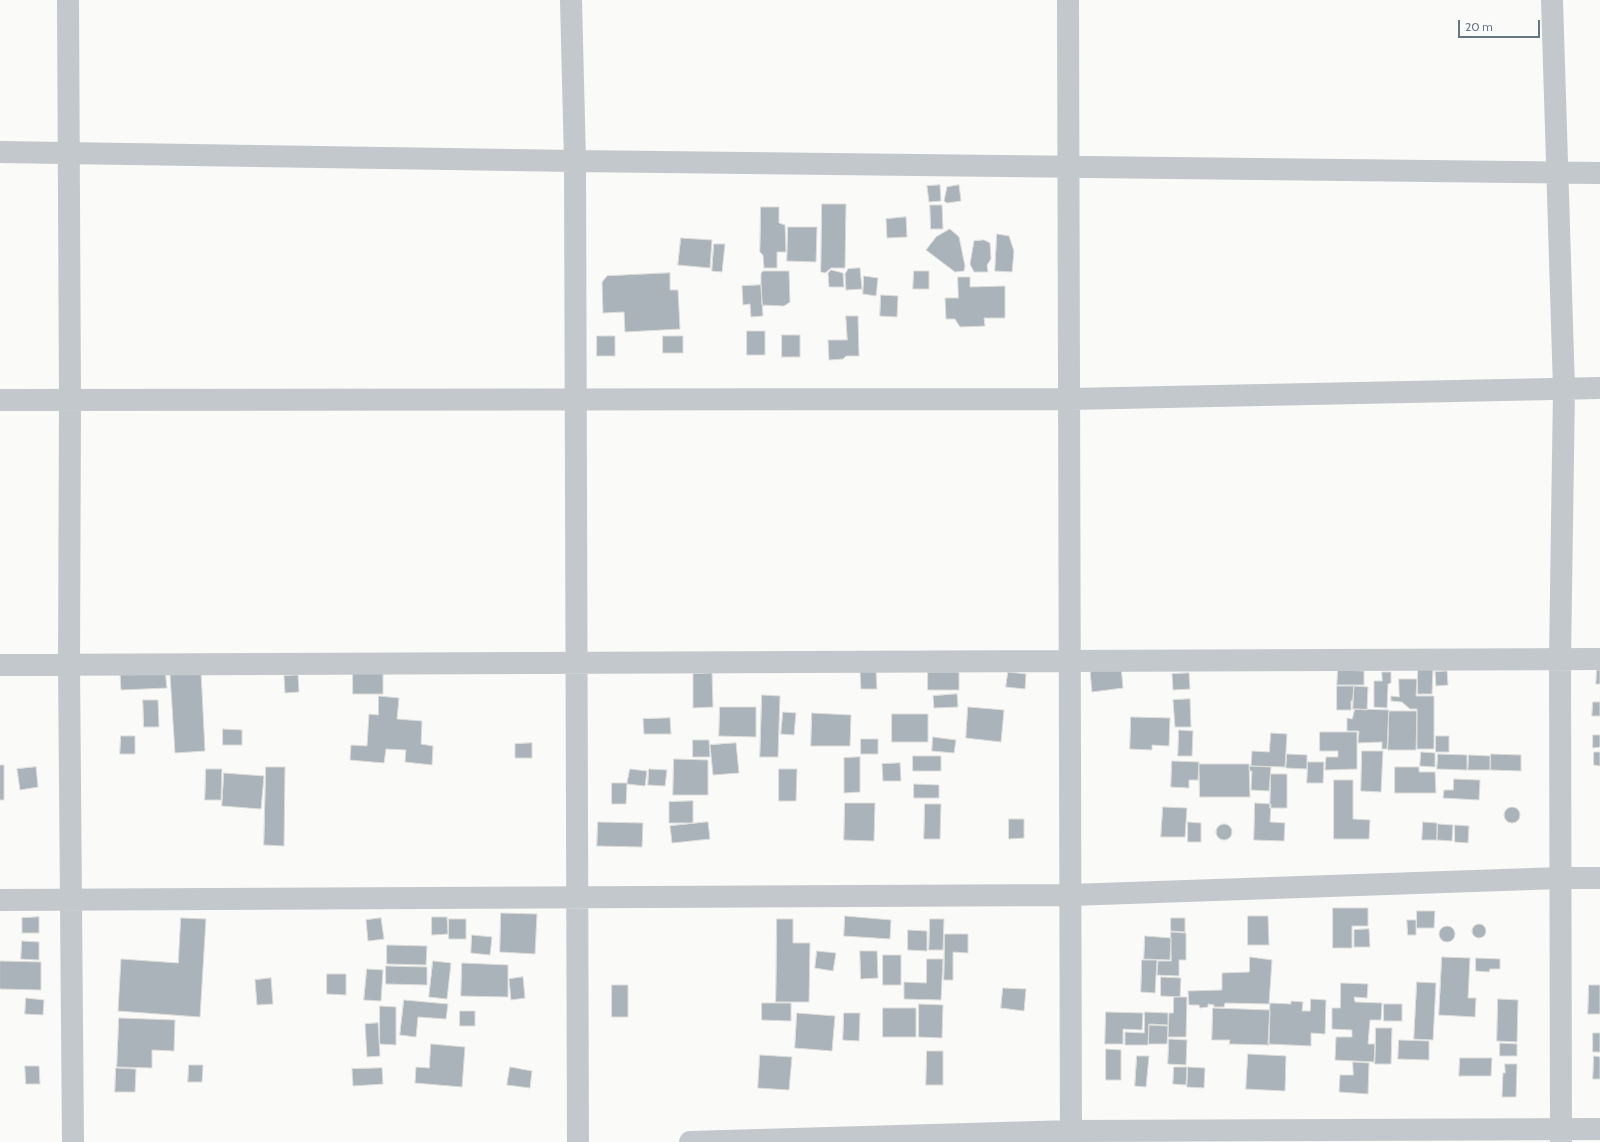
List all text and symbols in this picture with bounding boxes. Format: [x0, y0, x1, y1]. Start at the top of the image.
scale bar [1460, 12, 1542, 38]
text: 20 m [1465, 19, 1493, 34]

